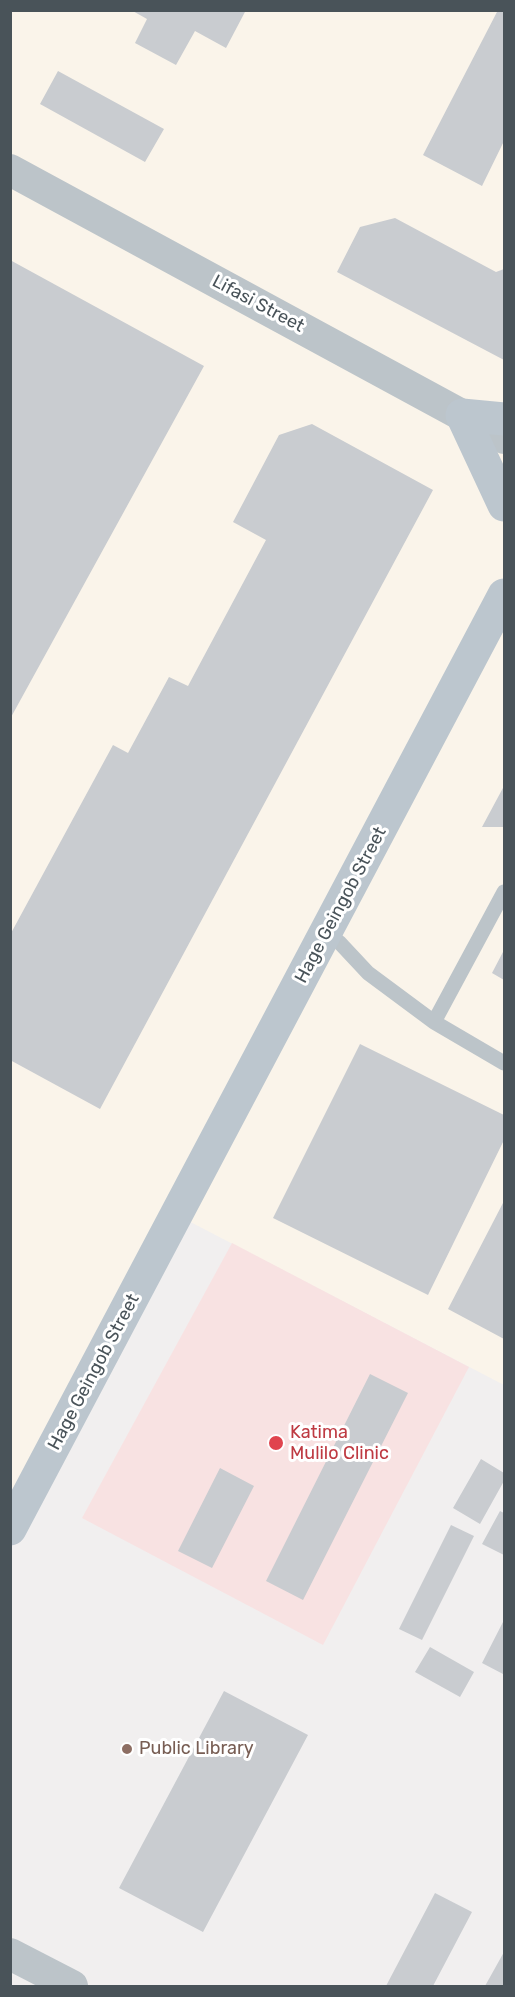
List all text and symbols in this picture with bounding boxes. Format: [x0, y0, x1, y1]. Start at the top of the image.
street label: Lifasi Street [208, 271, 308, 337]
street label: Hage Geingob Street [291, 823, 391, 987]
street label: Hage Geingob Street [44, 1290, 144, 1454]
place label: Katima Mulilo Clinic [290, 1422, 389, 1464]
marker: Katima Mulilo Clinic [267, 1434, 285, 1452]
place label: Public Library [139, 1738, 254, 1760]
marker: Public Library [120, 1742, 134, 1756]

